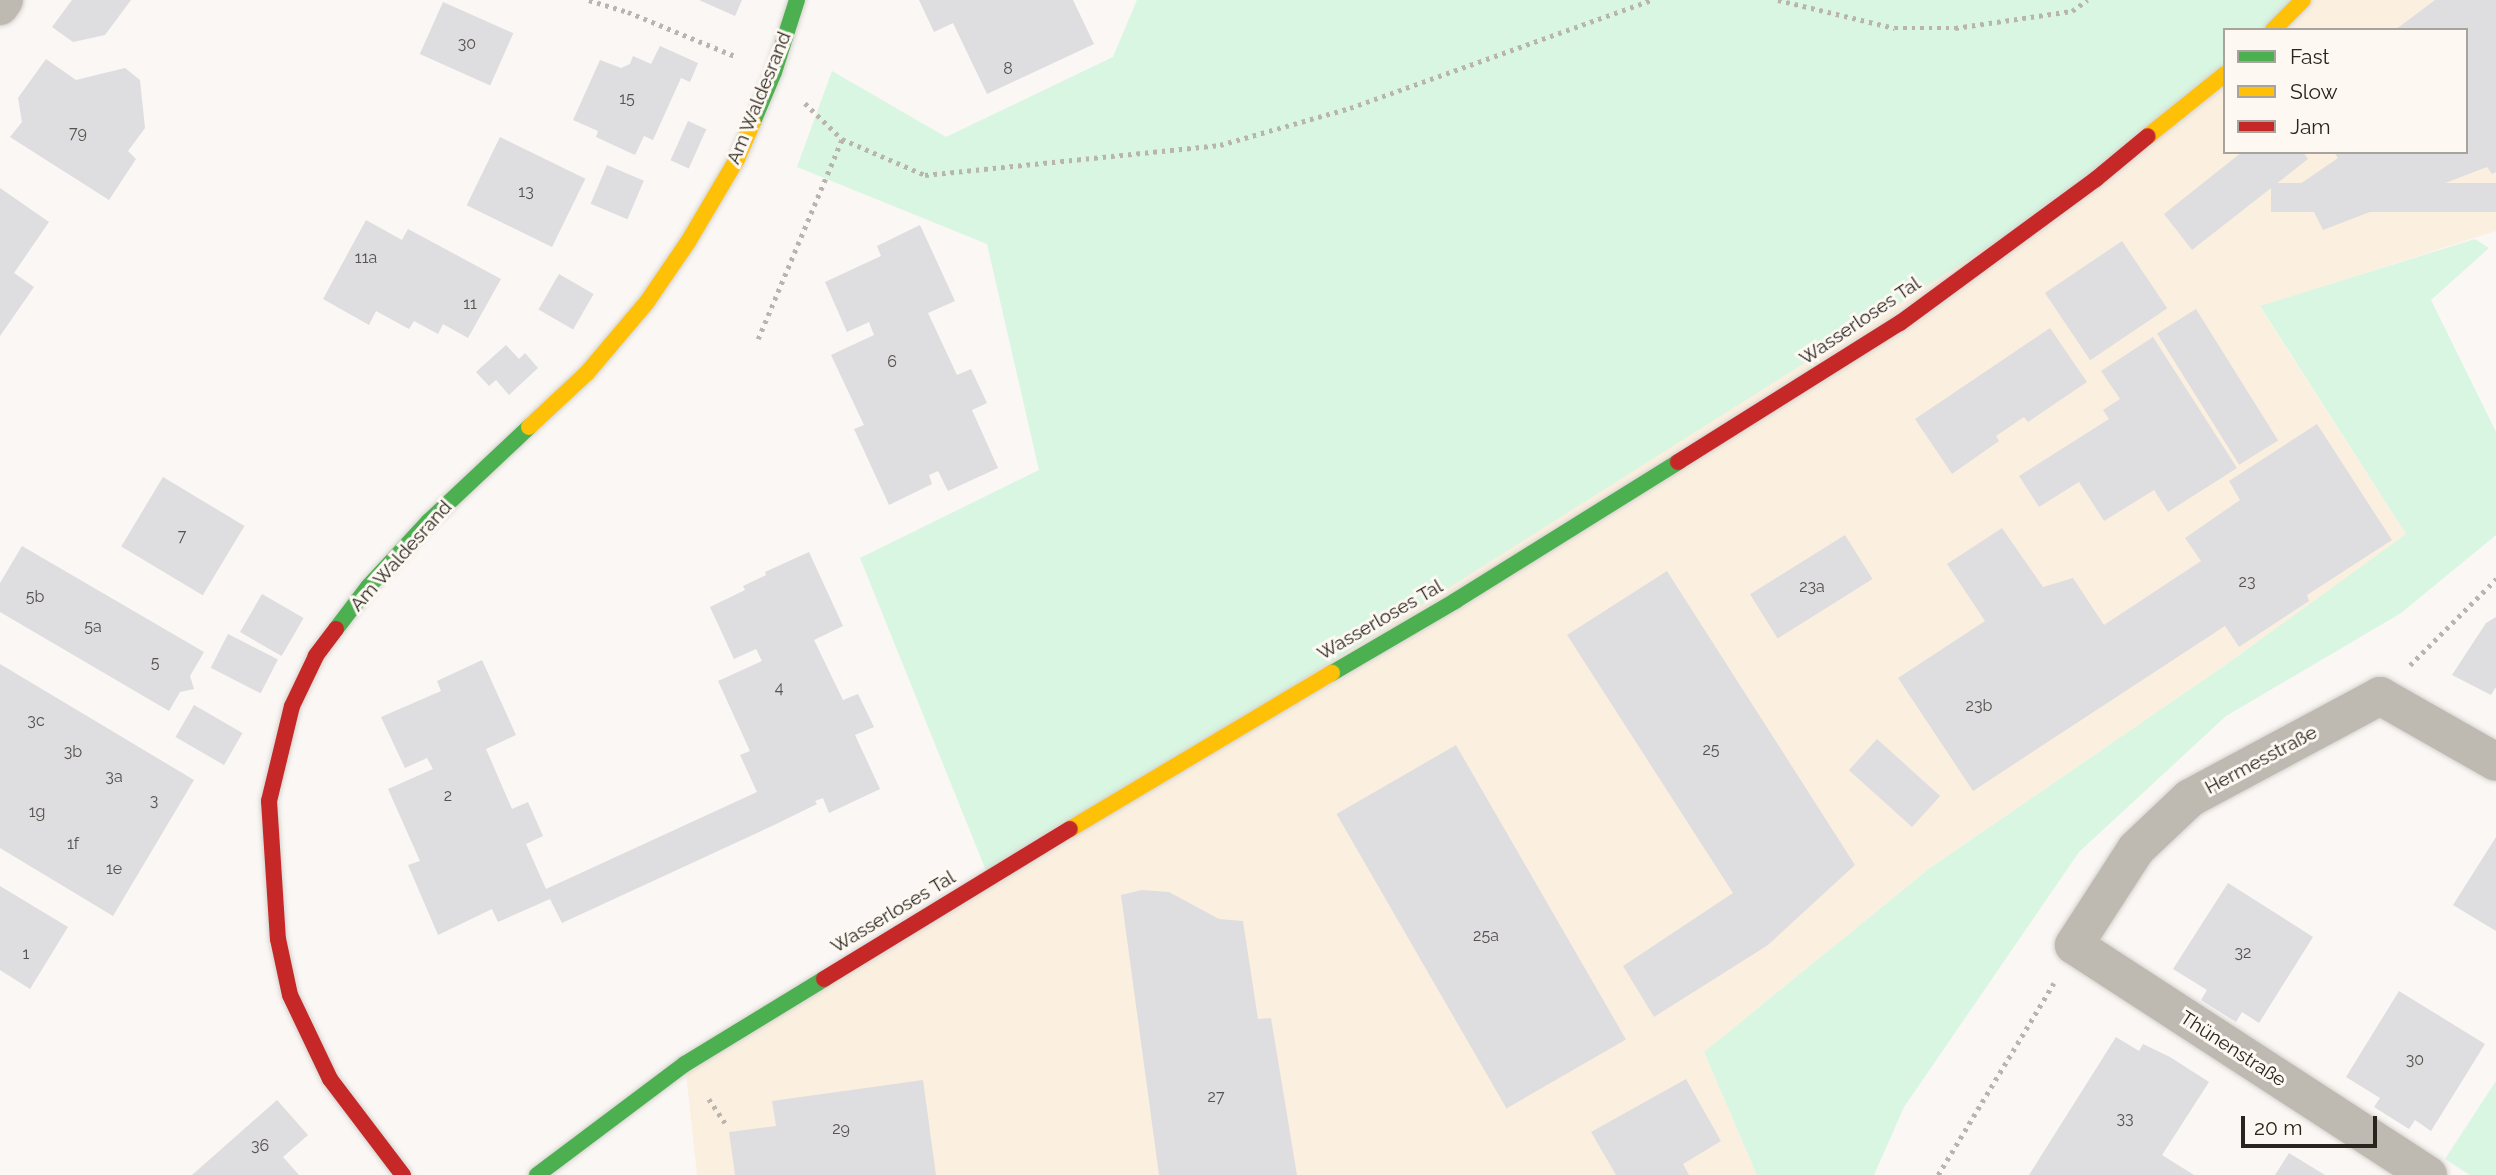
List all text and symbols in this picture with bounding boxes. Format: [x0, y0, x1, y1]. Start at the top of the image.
street label: Am Waldesrand [722, 28, 796, 168]
legend [2223, 28, 2468, 154]
house number: 30 [458, 34, 476, 54]
text: Fast [2290, 44, 2330, 69]
house number: 8 [1003, 59, 1013, 79]
text: Slow [2290, 79, 2338, 104]
house number: 15 [619, 89, 635, 109]
text: Jam [2290, 114, 2331, 139]
house number: 79 [69, 123, 87, 143]
house number: 13 [518, 182, 534, 202]
house number: 11a [355, 248, 377, 268]
street label: Wasserloses Tal [1795, 272, 1925, 370]
house number: 11 [463, 294, 477, 314]
house number: 6 [887, 352, 897, 372]
street label: Am Waldesrand [345, 496, 457, 616]
house number: 7 [178, 526, 186, 546]
house number: 23 [2239, 572, 2255, 592]
street label: Wasserloses Tal [1313, 575, 1447, 665]
house number: 23a [1799, 577, 1825, 597]
house number: 5b [26, 587, 44, 607]
house number: 5a [84, 617, 102, 637]
house number: 5 [151, 653, 159, 673]
house number: 4 [775, 678, 783, 698]
house number: 23b [1966, 696, 1992, 716]
house number: 3c [27, 711, 45, 731]
street label: Hermesstraße [2201, 721, 2321, 799]
house number: 25 [1702, 740, 1720, 760]
house number: 3b [64, 742, 82, 762]
house number: 3a [105, 767, 123, 787]
house number: 2 [444, 786, 452, 806]
house number: 3 [150, 791, 158, 811]
house number: 1g [29, 802, 45, 822]
house number: 1f [67, 834, 79, 854]
house number: 1e [106, 859, 122, 879]
street label: Wasserloses Tal [827, 866, 959, 958]
house number: 25a [1473, 926, 1499, 946]
house number: 32 [2235, 943, 2251, 963]
house number: 1 [23, 944, 29, 964]
street label: Thünenstraße [2176, 1006, 2290, 1092]
house number: 30 [2406, 1050, 2424, 1070]
house number: 27 [1208, 1087, 1224, 1107]
scale bar [2244, 1102, 2380, 1146]
house number: 33 [2116, 1109, 2134, 1129]
text: 20 m [2254, 1115, 2302, 1140]
house number: 29 [832, 1119, 850, 1139]
house number: 36 [251, 1136, 269, 1156]

